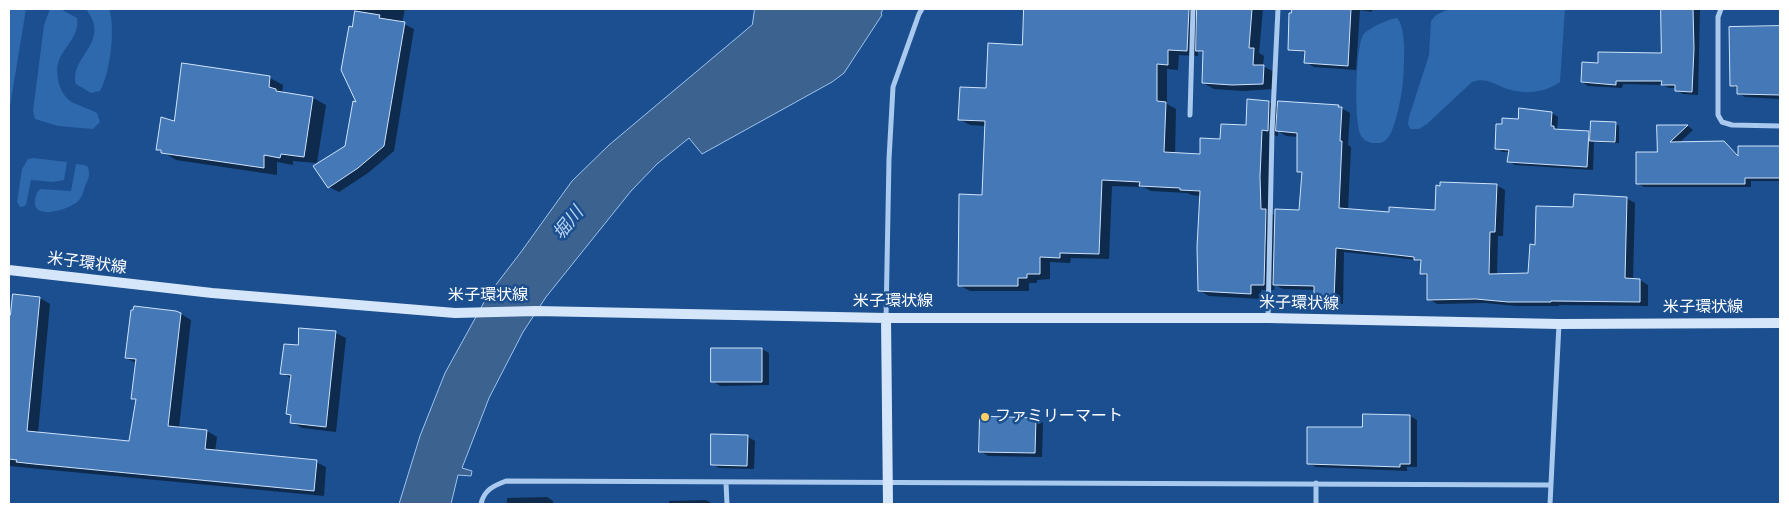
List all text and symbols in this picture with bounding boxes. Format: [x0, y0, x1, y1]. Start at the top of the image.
water label: 堀川 [549, 203, 589, 245]
street label: 米子環状線 [46, 250, 128, 278]
street label: 米子環状線 [448, 286, 528, 306]
street label: 米子環状線 [853, 292, 933, 312]
street label: 米子環状線 [1259, 294, 1339, 314]
street label: 米子環状線 [1663, 298, 1743, 318]
place label: ファミリーマート [995, 407, 1123, 427]
marker: ファミリーマート [979, 411, 991, 423]

